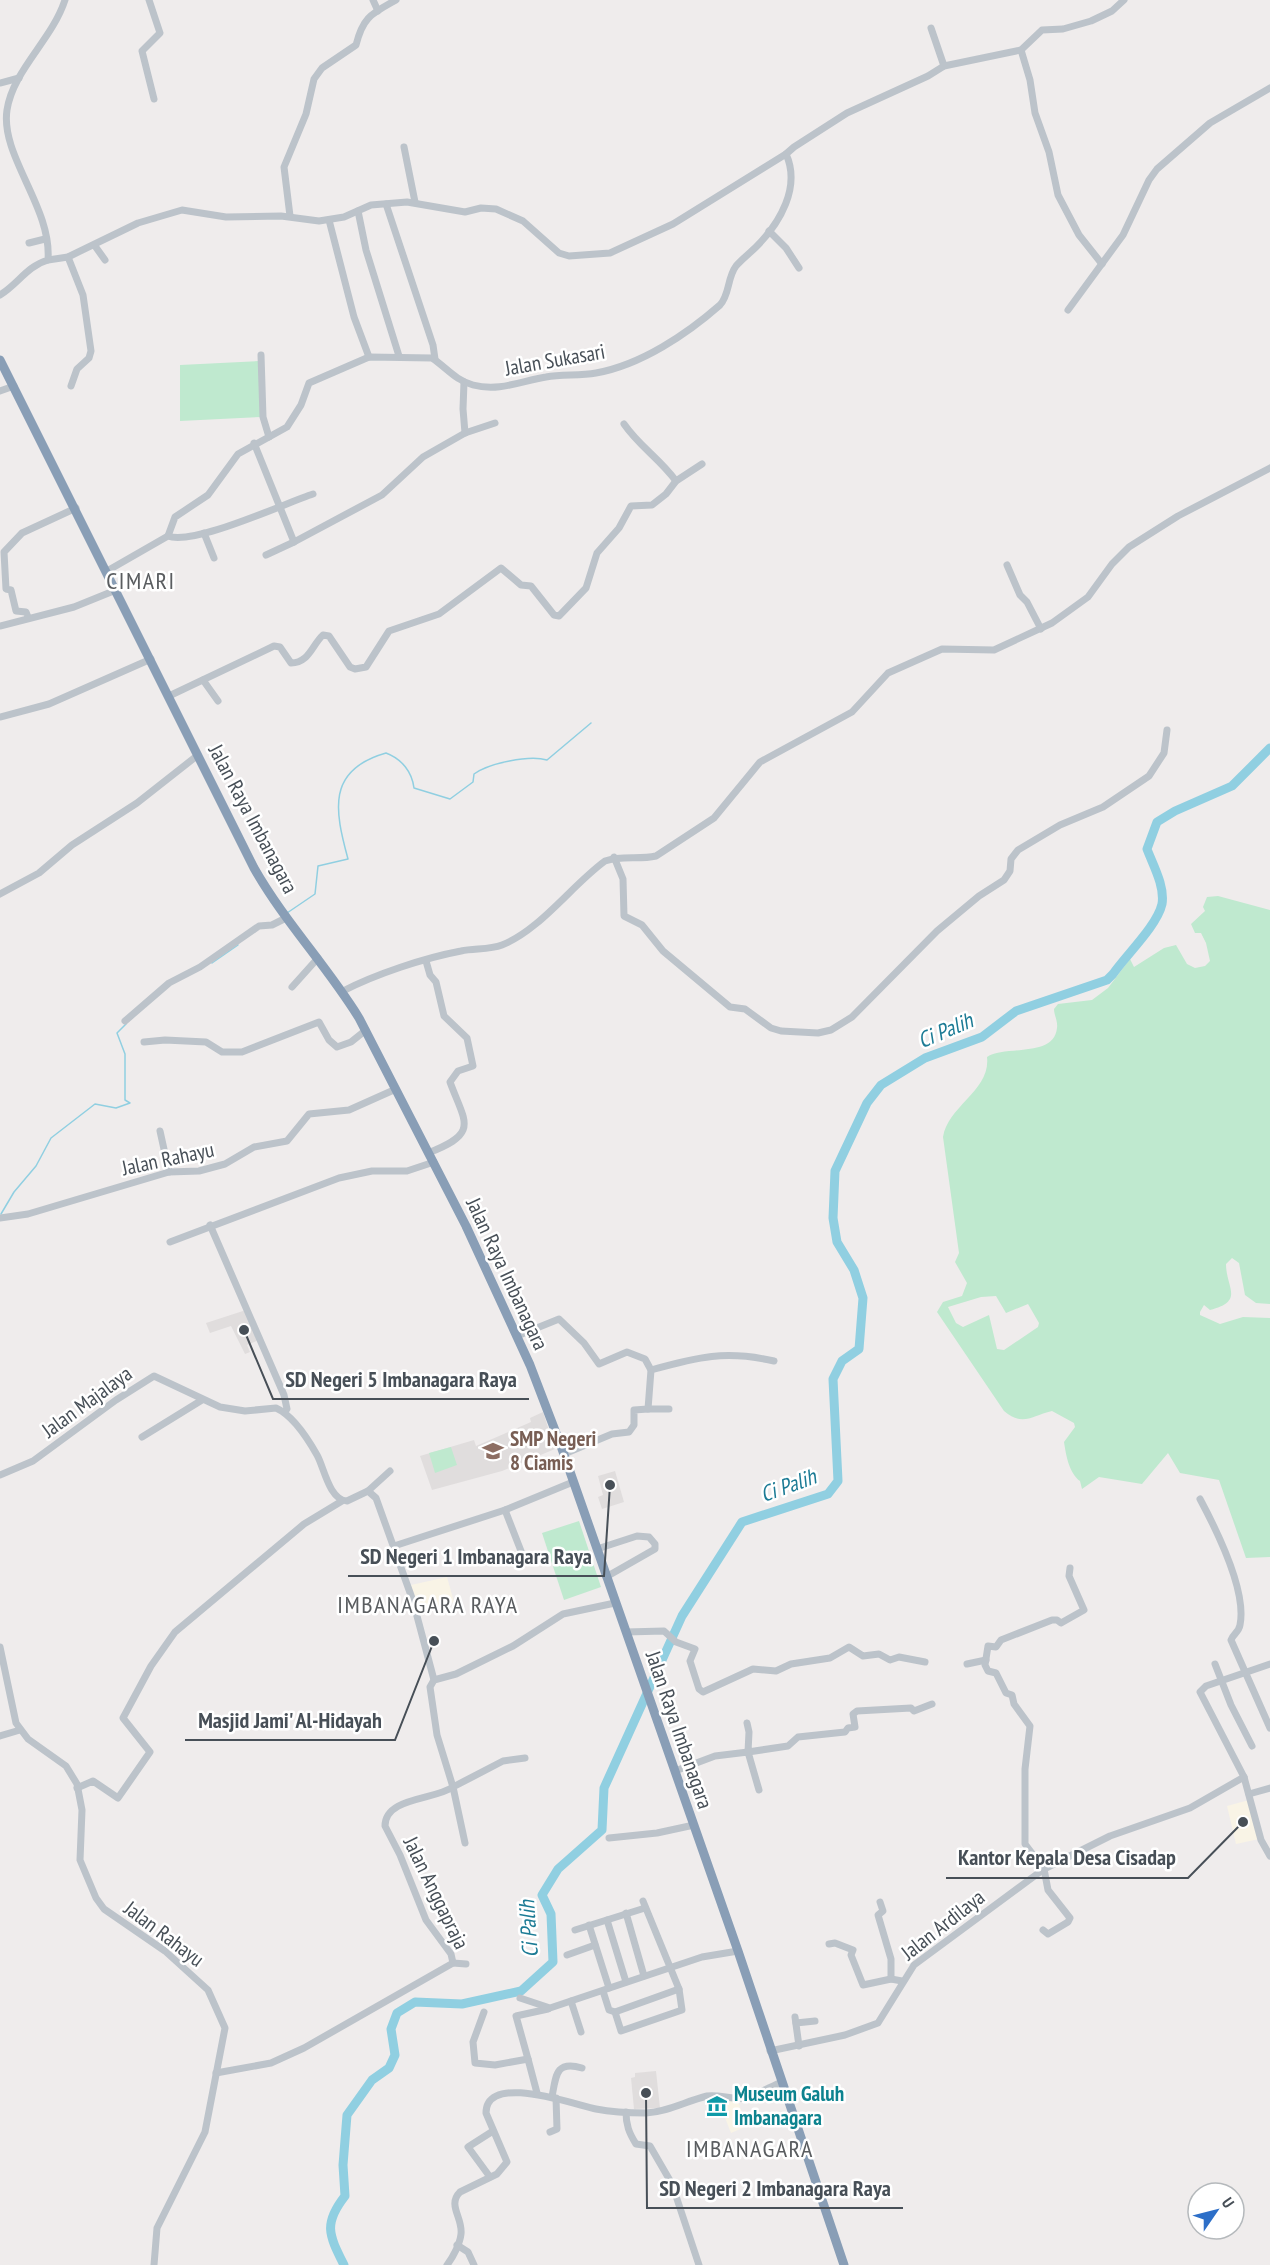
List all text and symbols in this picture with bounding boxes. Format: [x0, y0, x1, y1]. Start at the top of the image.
street label: Jalan Sukasari [502, 337, 607, 382]
district label: CIMARI [106, 565, 176, 596]
street label: Jalan Raya Imbanagara [202, 739, 304, 898]
water label: Ci Palih [913, 1005, 978, 1054]
street label: Jalan Rahayu [118, 1136, 216, 1182]
street label: Jalan Raya Imbanagara [460, 1192, 555, 1354]
callout: SD Negeri 5 Imbanagara Raya [273, 1359, 529, 1399]
street label: Jalan Majalaya [36, 1360, 137, 1444]
text: SD Negeri 5 Imbanagara Raya [285, 1365, 517, 1393]
place label: SMP Negeri 8 Ciamis [510, 1425, 596, 1476]
school or university icon: SMP Negeri 8 Ciamis [481, 1439, 505, 1463]
water label: Ci Palih [756, 1462, 821, 1508]
callout: SD Negeri 1 Imbanagara Raya [348, 1536, 604, 1576]
text: SD Negeri 1 Imbanagara Raya [360, 1542, 592, 1570]
district label: IMBANAGARA RAYA [337, 1589, 519, 1620]
street label: Jalan Raya Imbanagara [640, 1646, 719, 1812]
callout: Masjid Jami' Al-Hidayah [185, 1700, 395, 1740]
text: Masjid Jami' Al-Hidayah [198, 1706, 382, 1734]
street label: Jalan Anggapraja [397, 1831, 475, 1953]
callout: Kantor Kepala Desa Cisadap [946, 1838, 1188, 1878]
text: Kantor Kepala Desa Cisadap [958, 1843, 1176, 1871]
street label: Jalan Ardilaya [895, 1884, 990, 1966]
street label: Jalan Rahayu [118, 1894, 210, 1973]
water label: Ci Palih [512, 1898, 544, 1959]
place label: Museum Galuh Imbanagara [734, 2080, 844, 2131]
museum icon: Museum Galuh Imbanagara [705, 2094, 729, 2118]
district label: IMBANAGARA [686, 2133, 814, 2164]
callout: SD Negeri 2 Imbanagara Raya [647, 2168, 903, 2208]
text: SD Negeri 2 Imbanagara Raya [659, 2174, 891, 2202]
north arrow [1186, 2181, 1246, 2241]
text: U [1218, 2193, 1239, 2212]

